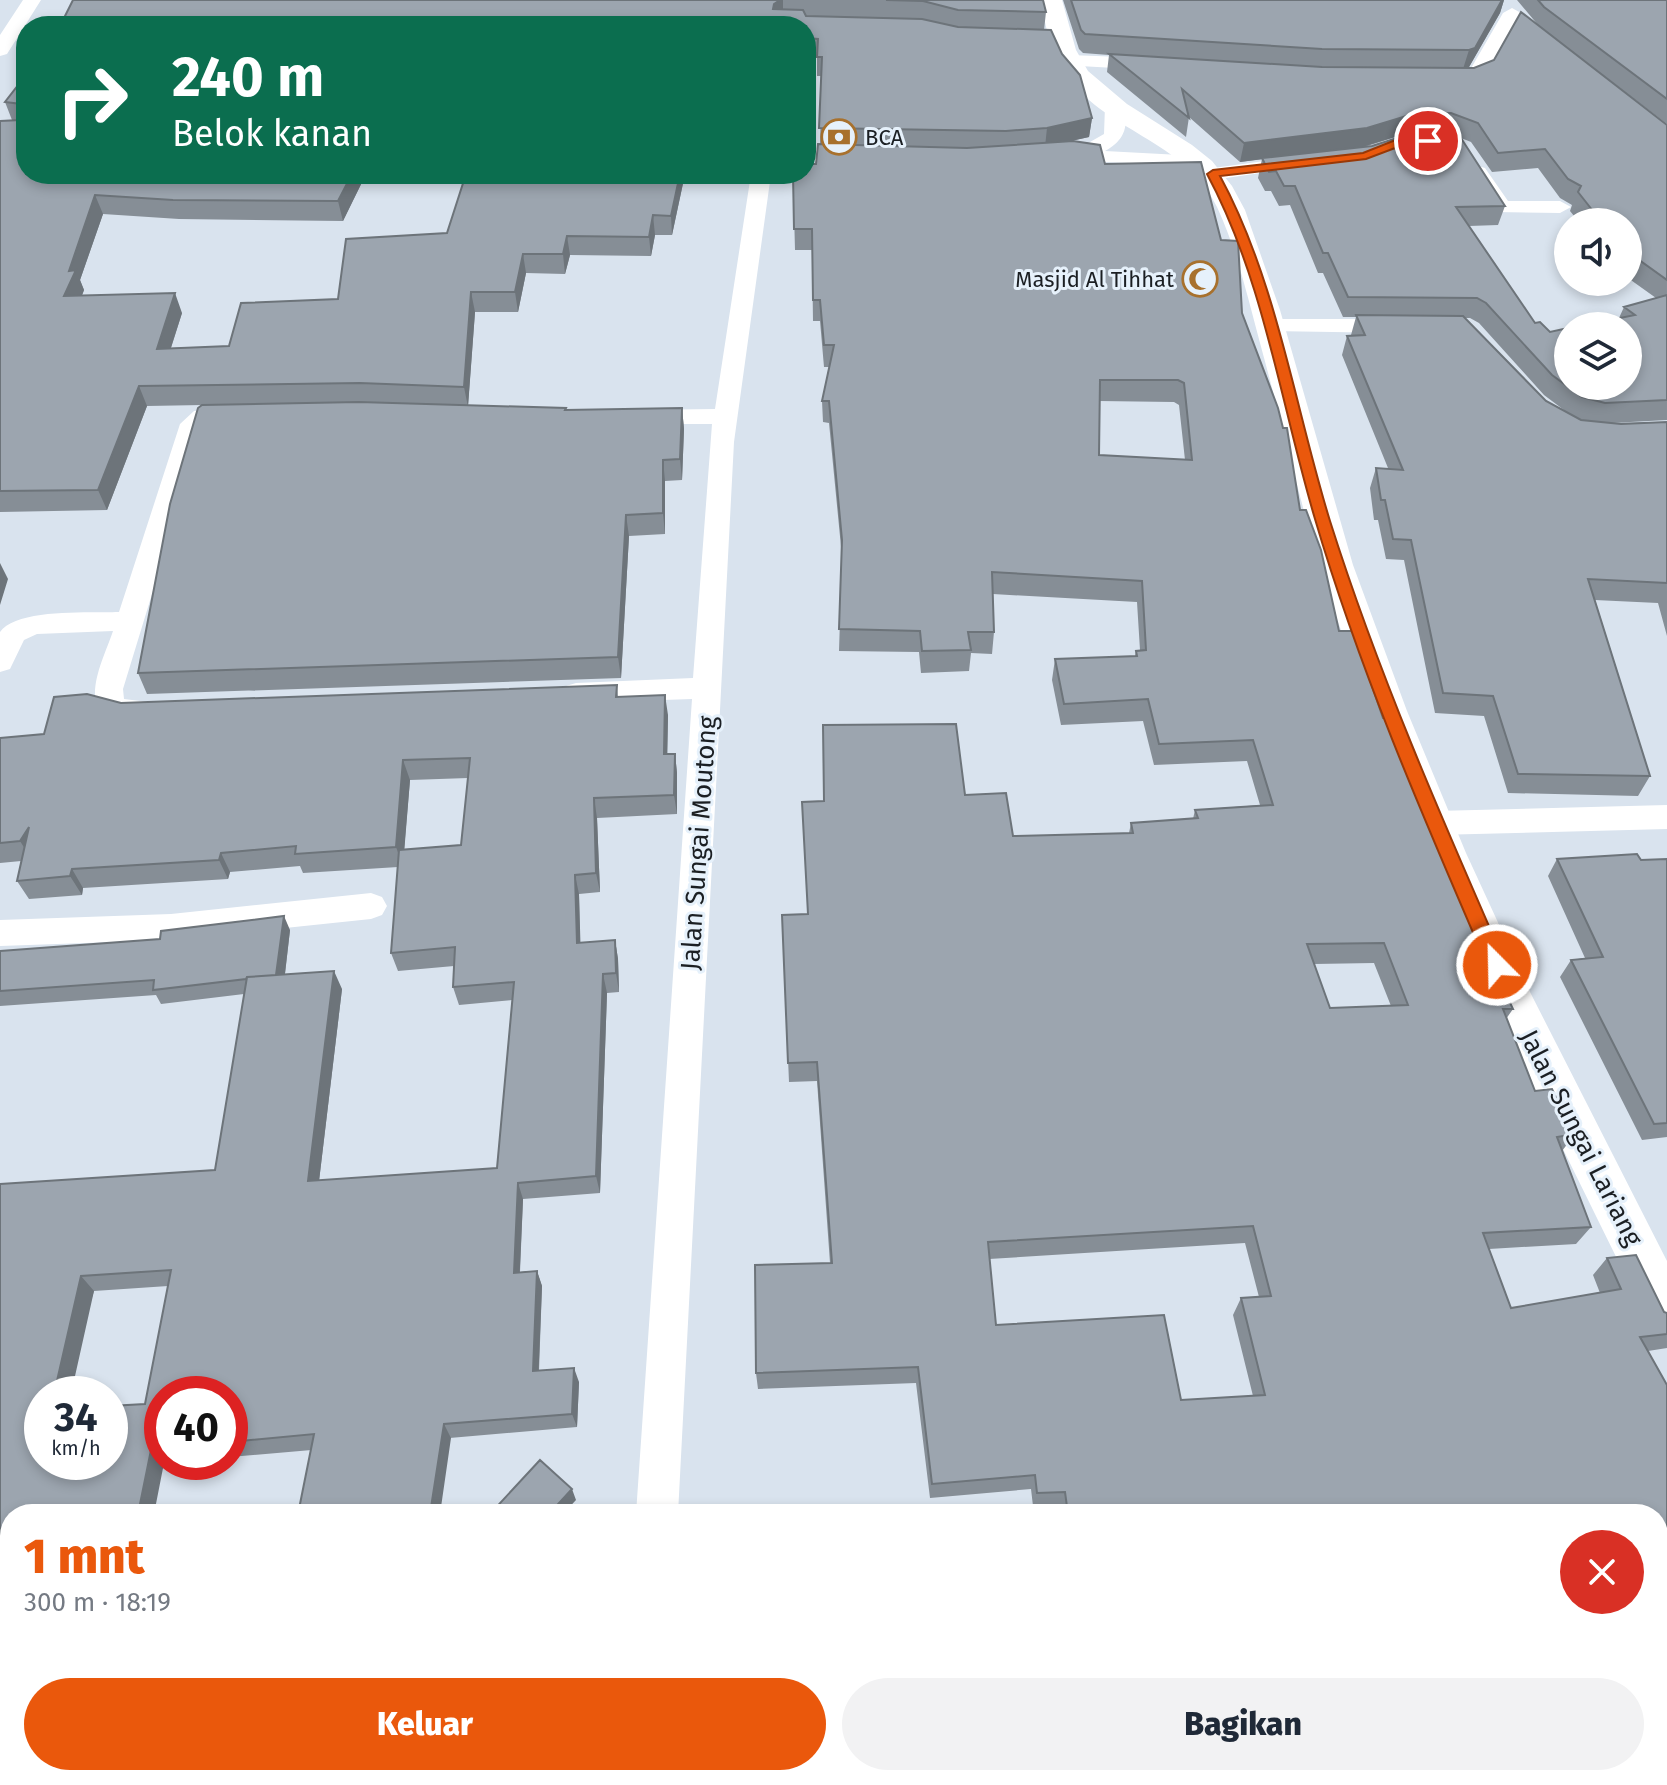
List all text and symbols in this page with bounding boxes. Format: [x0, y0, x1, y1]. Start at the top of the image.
text: 240 m [172, 44, 324, 111]
icon: right [40, 48, 144, 152]
pin [1394, 107, 1462, 175]
text: Belok kanan [172, 112, 372, 156]
bank icon: BCA [820, 118, 858, 156]
icon: arrive [1406, 119, 1450, 163]
place label: BCA [865, 124, 904, 151]
map controls [1554, 208, 1642, 400]
button: sound [1554, 208, 1642, 296]
mosque icon: Masjid Al Tihhat [1181, 260, 1219, 298]
place label: Masjid Al Tihhat [1015, 266, 1174, 293]
button: layers [1554, 312, 1642, 400]
street label: Jalan Sungai Moutong [675, 714, 723, 971]
position arrow [1455, 923, 1539, 1007]
street label: Jalan Sungai Lariang [1513, 1025, 1649, 1252]
speed limit sign: 40 [144, 1376, 248, 1480]
text: 34 [54, 1394, 98, 1442]
text: km/h [51, 1436, 101, 1460]
text: 1 mnt [24, 1528, 144, 1586]
button: close [1560, 1530, 1644, 1614]
text: 300 m · 18:19 [24, 1587, 171, 1618]
button: Keluar [24, 1678, 826, 1770]
button: Bagikan [842, 1678, 1644, 1770]

